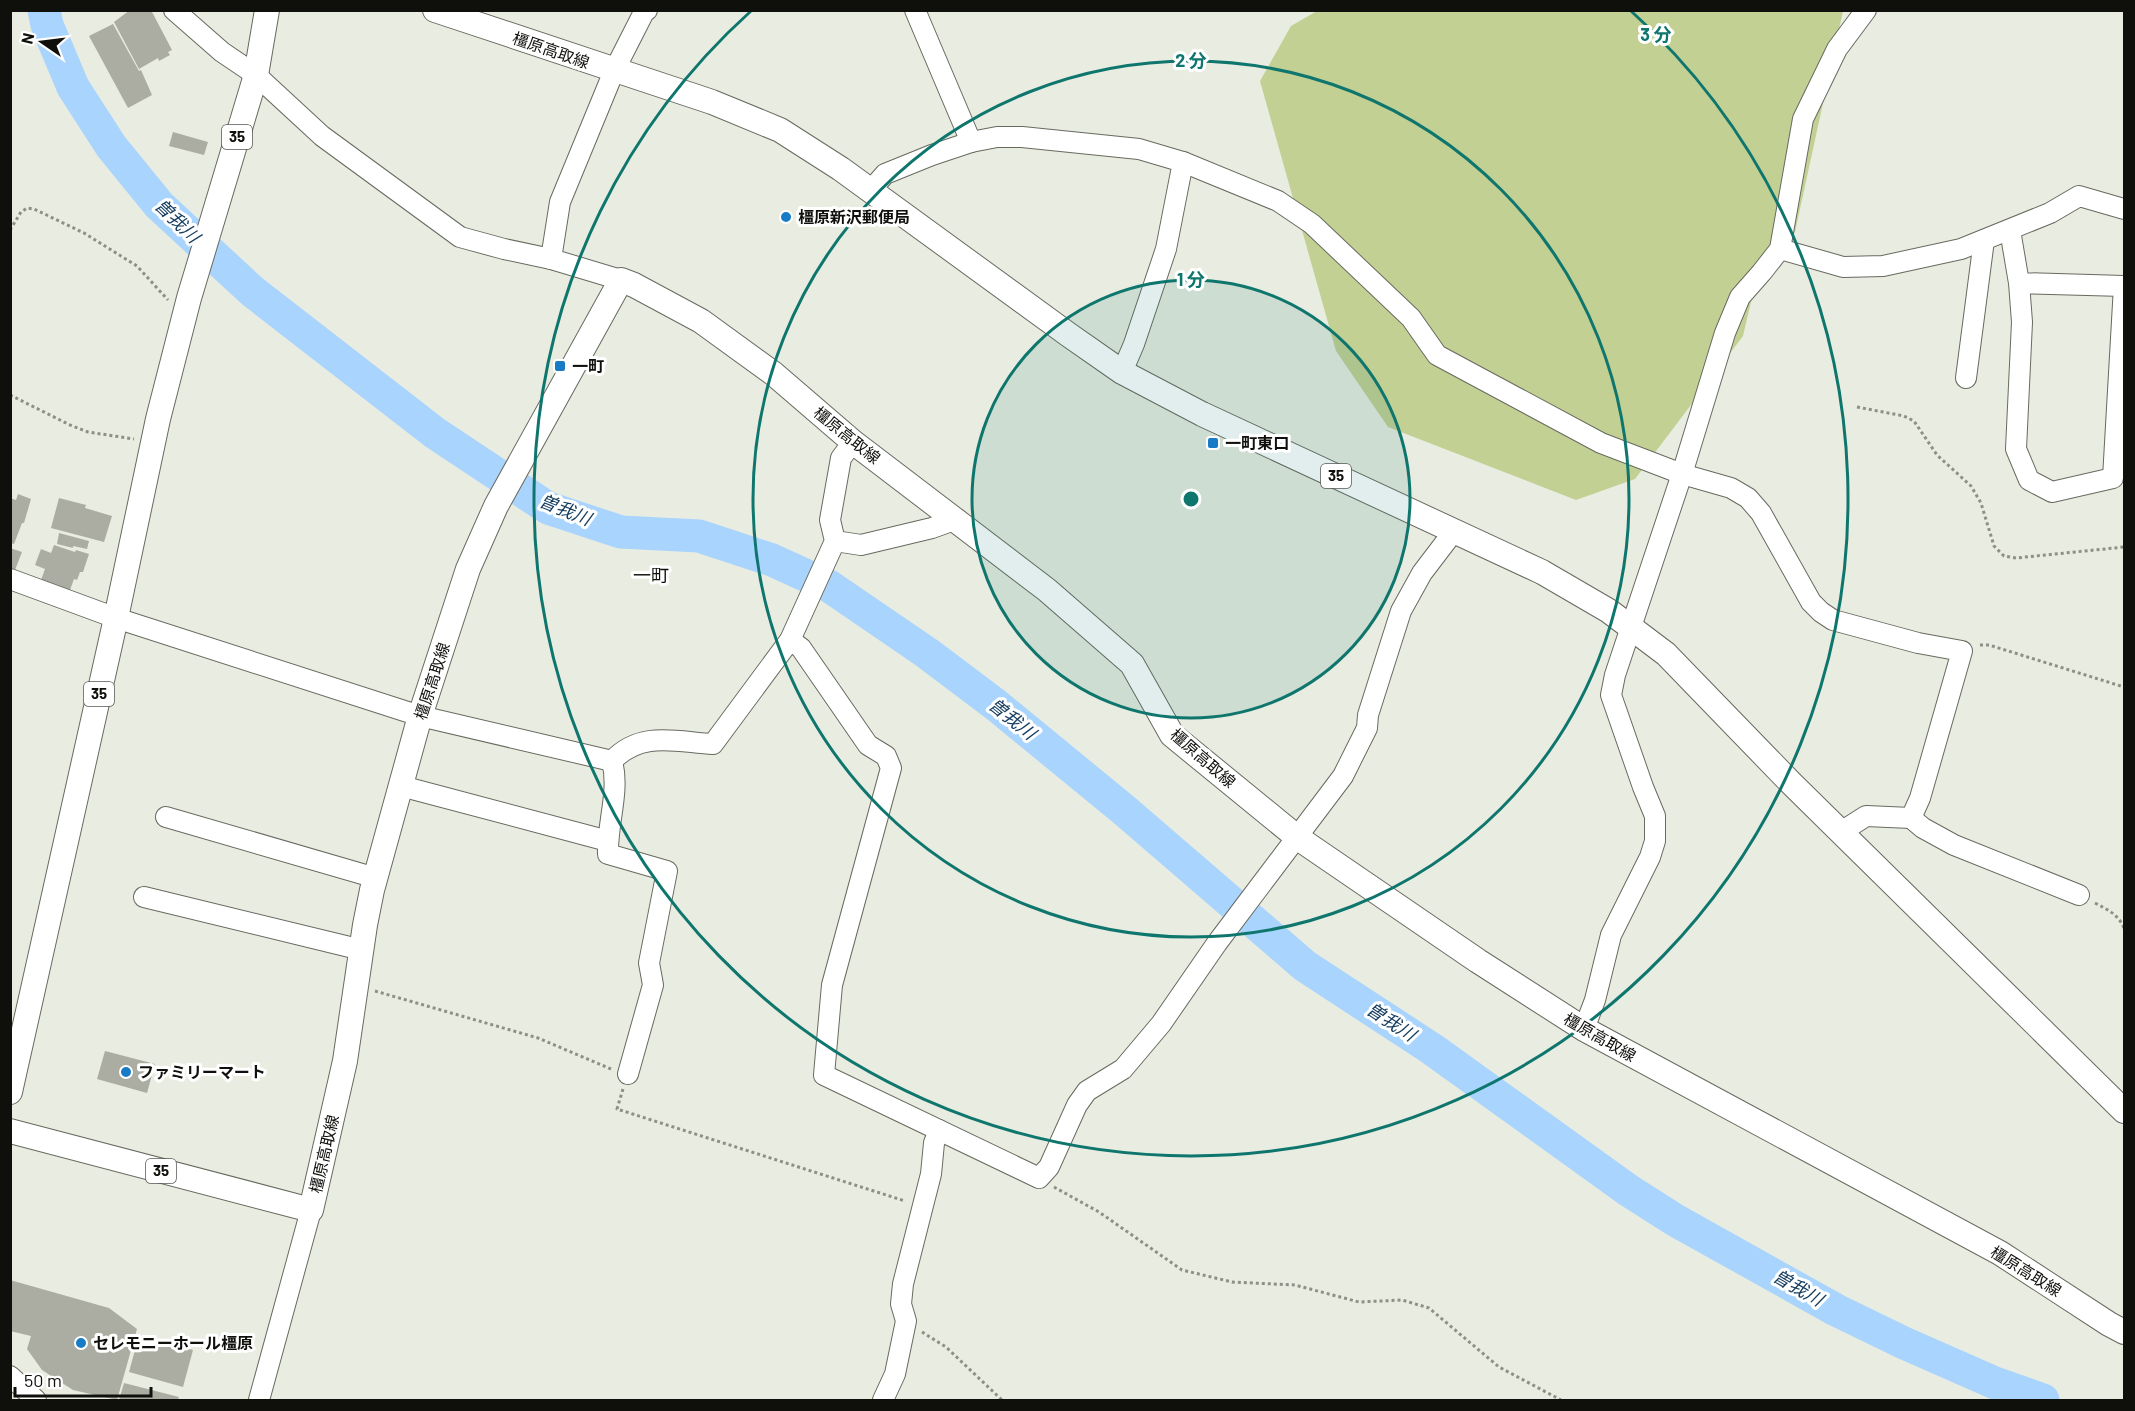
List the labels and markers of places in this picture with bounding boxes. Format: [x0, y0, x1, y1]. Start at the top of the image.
place label: 橿原新沢郵便局 [798, 207, 910, 226]
marker: 橿原新沢郵便局 [779, 210, 793, 224]
place label: 一町 [572, 356, 604, 375]
marker: 一町 [553, 359, 567, 373]
place label: 一町東口 [1225, 433, 1289, 452]
marker: 一町東口 [1206, 436, 1220, 450]
centre of rings [1181, 489, 1201, 509]
place label: ファミリーマート [138, 1062, 266, 1081]
marker: ファミリーマート [119, 1065, 133, 1079]
place label: セレモニーホール橿原 [93, 1333, 253, 1352]
marker: セレモニーホール橿原 [74, 1336, 88, 1350]

